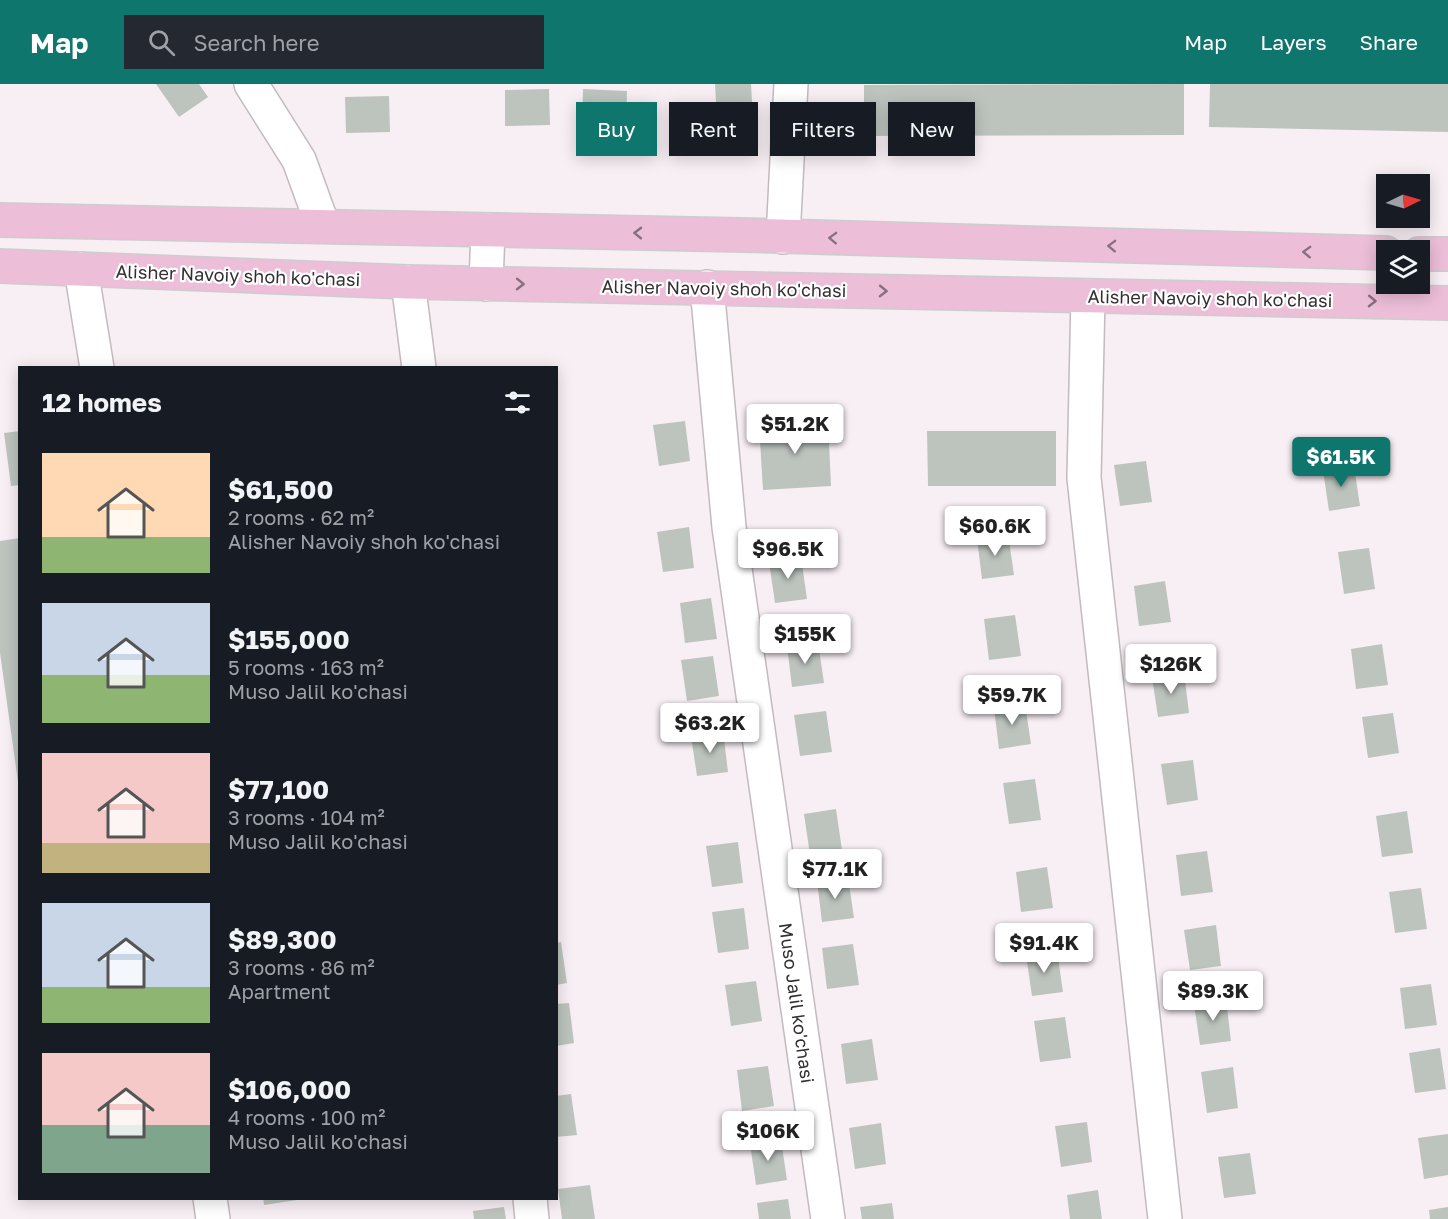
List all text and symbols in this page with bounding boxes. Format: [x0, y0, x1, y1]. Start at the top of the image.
search box [124, 15, 544, 69]
text: Map [30, 26, 88, 59]
icon: search [145, 26, 178, 59]
text: Search here [193, 29, 319, 56]
text: Map [1184, 29, 1227, 55]
text: Layers [1260, 29, 1327, 55]
text: Share [1360, 29, 1418, 55]
chip: Buy [576, 102, 657, 156]
chip: Rent [669, 102, 758, 156]
chip: Filters [770, 102, 876, 156]
chip: New [888, 102, 975, 156]
north arrow [1376, 174, 1430, 228]
map controls [1376, 174, 1430, 294]
one-way arrow [633, 227, 642, 239]
one-way arrow [828, 232, 837, 244]
one-way arrow [1107, 240, 1116, 252]
button: layers [1376, 240, 1430, 294]
one-way arrow [1302, 245, 1311, 258]
street label: Alisher Navoiy shoh ko'chasi [115, 260, 361, 290]
street label: Alisher Navoiy shoh ko'chasi [601, 275, 847, 301]
one-way arrow [516, 278, 525, 290]
one-way arrow [879, 284, 888, 297]
street label: Alisher Navoiy shoh ko'chasi [1087, 285, 1333, 311]
one-way arrow [1367, 295, 1376, 308]
icon: filters [501, 386, 534, 419]
text: 12 homes [42, 387, 162, 418]
pin: $51.2K [746, 404, 844, 455]
text: $51.2K [761, 411, 830, 435]
pin: $61.5K [1292, 437, 1390, 488]
text: $61.5K [1306, 444, 1376, 468]
text: $61,500 [228, 474, 333, 505]
icon: home [90, 477, 162, 549]
text: 2 rooms · 62 m² [228, 505, 374, 529]
pin: $60.6K [946, 506, 1044, 557]
text: $60.6K [959, 513, 1031, 537]
text: Alisher Navoiy shoh ko'chasi [228, 529, 500, 553]
pin: $96.5K [739, 529, 837, 580]
text: $96.5K [752, 536, 824, 560]
pin: $155K [763, 614, 847, 665]
text: $155K [774, 621, 836, 645]
text: $155,000 [228, 624, 350, 655]
icon: home [90, 627, 162, 699]
pin: $126K [1129, 644, 1213, 695]
text: $126K [1139, 651, 1203, 675]
text: 5 rooms · 163 m² [228, 655, 384, 679]
pin: $59.7K [963, 675, 1061, 726]
text: Muso Jalil ko'chasi [228, 679, 408, 703]
text: $59.7K [977, 682, 1047, 706]
pin: $63.2K [661, 703, 759, 754]
text: $63.2K [674, 710, 746, 734]
text: $77,100 [228, 774, 329, 805]
icon: home [90, 777, 162, 849]
text: 3 rooms · 104 m² [228, 805, 385, 829]
text: Muso Jalil ko'chasi [228, 829, 408, 853]
pin: $77.1K [786, 849, 884, 900]
text: $77.1K [802, 856, 868, 880]
street label: Muso Jalil ko'chasi [775, 921, 819, 1085]
pin: $91.4K [995, 923, 1093, 974]
text: $89,300 [228, 924, 337, 955]
icon: home [90, 927, 162, 999]
text: $91.4K [1009, 930, 1079, 954]
text: 3 rooms · 86 m² [228, 955, 375, 979]
pin: $89.3K [1164, 971, 1262, 1022]
text: $89.3K [1177, 978, 1249, 1002]
text: Apartment [228, 979, 331, 1003]
text: $106,000 [228, 1074, 351, 1105]
icon: home [90, 1077, 162, 1149]
text: 4 rooms · 100 m² [228, 1105, 386, 1129]
pin: $106K [726, 1111, 810, 1162]
text: $106K [736, 1118, 800, 1142]
text: Muso Jalil ko'chasi [228, 1129, 408, 1153]

